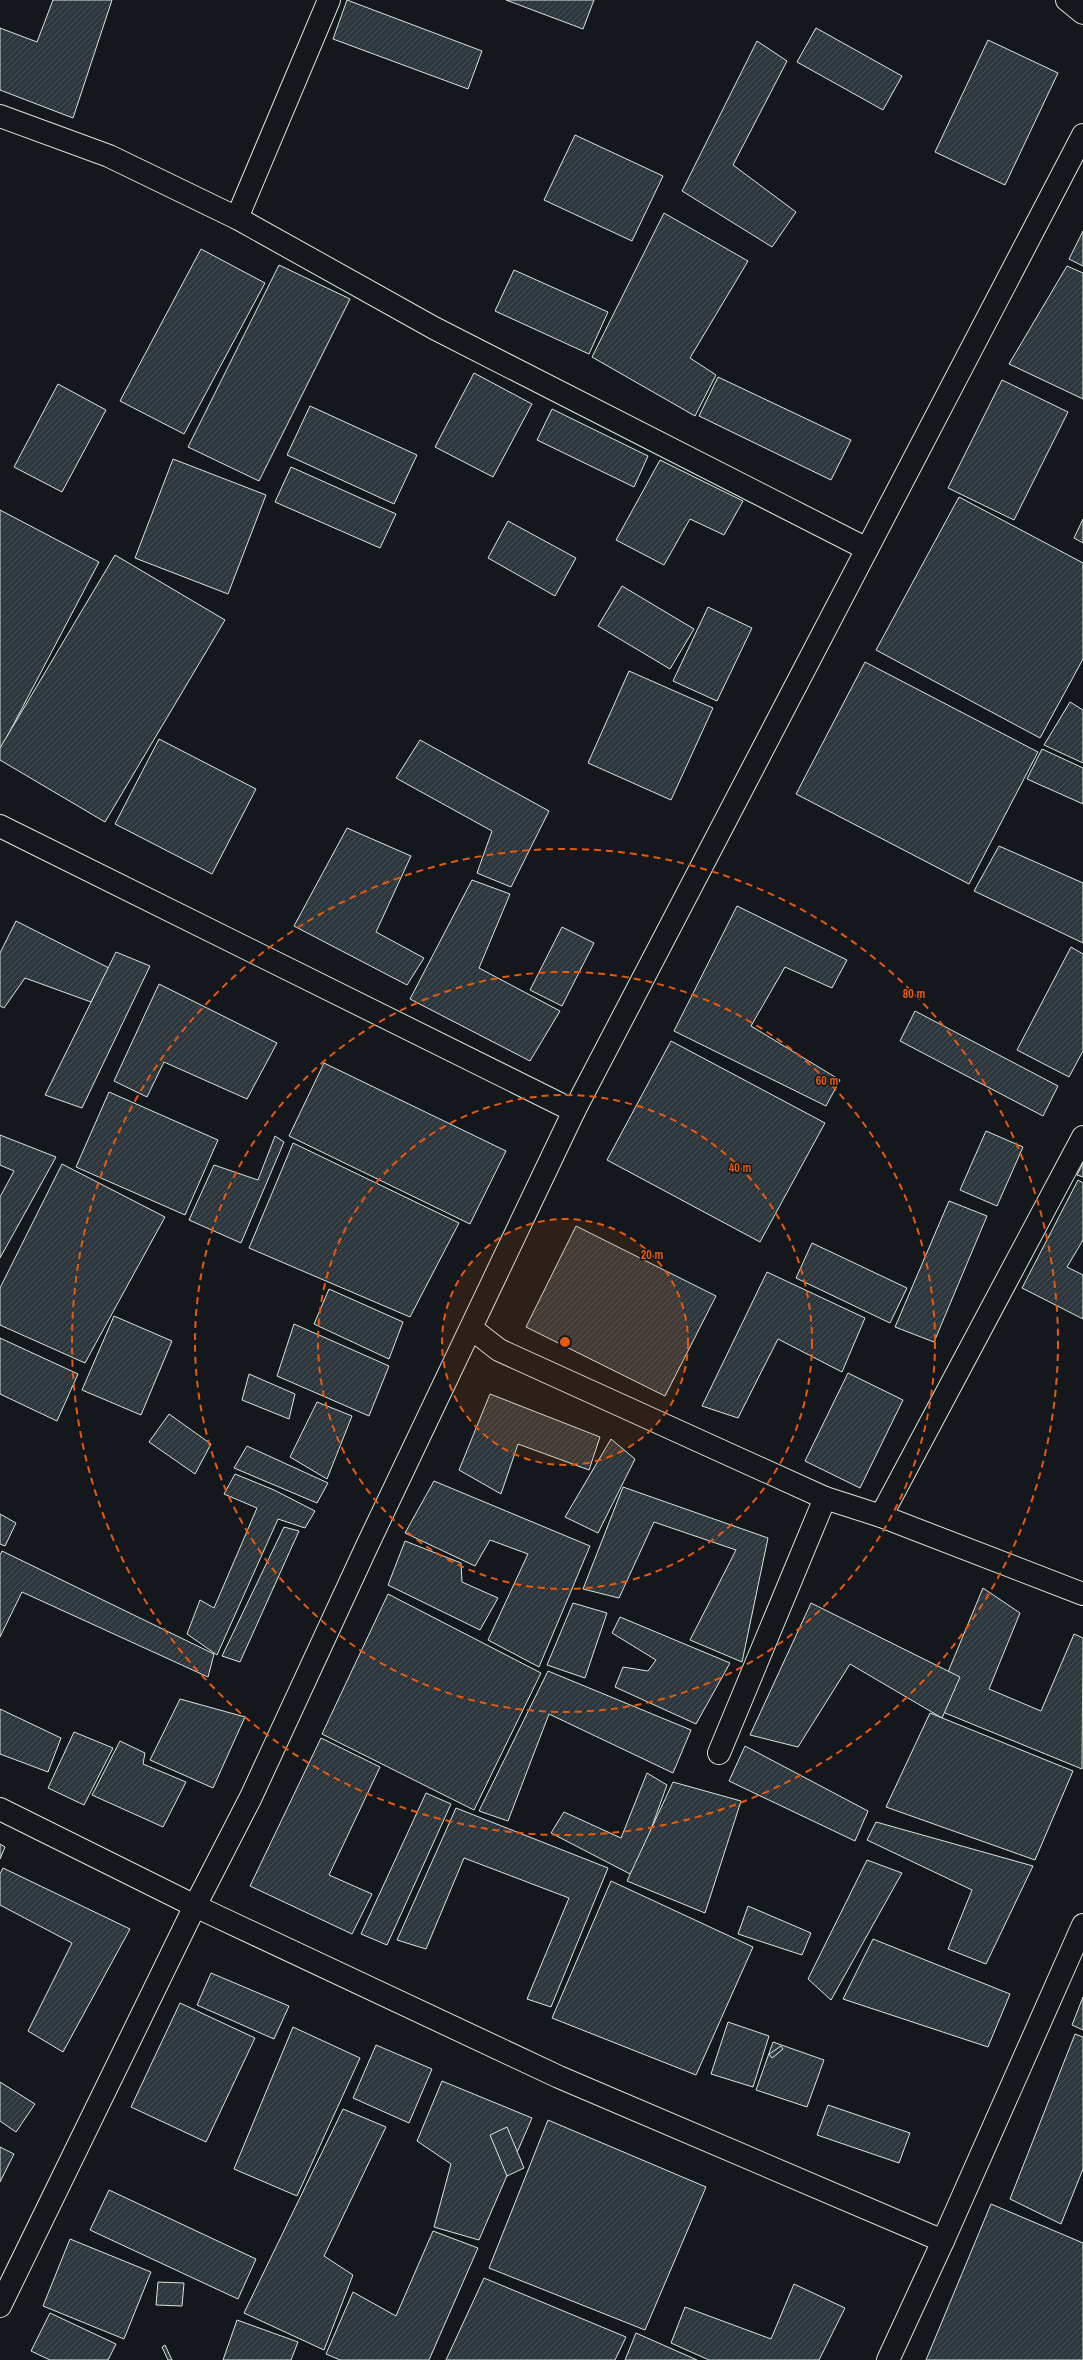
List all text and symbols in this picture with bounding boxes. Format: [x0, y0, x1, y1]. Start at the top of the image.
text: 80 m [903, 986, 925, 1002]
text: 60 m [816, 1073, 838, 1089]
text: 40 m [729, 1160, 751, 1176]
text: 20 m [641, 1247, 663, 1263]
centre of rings [558, 1335, 572, 1349]

